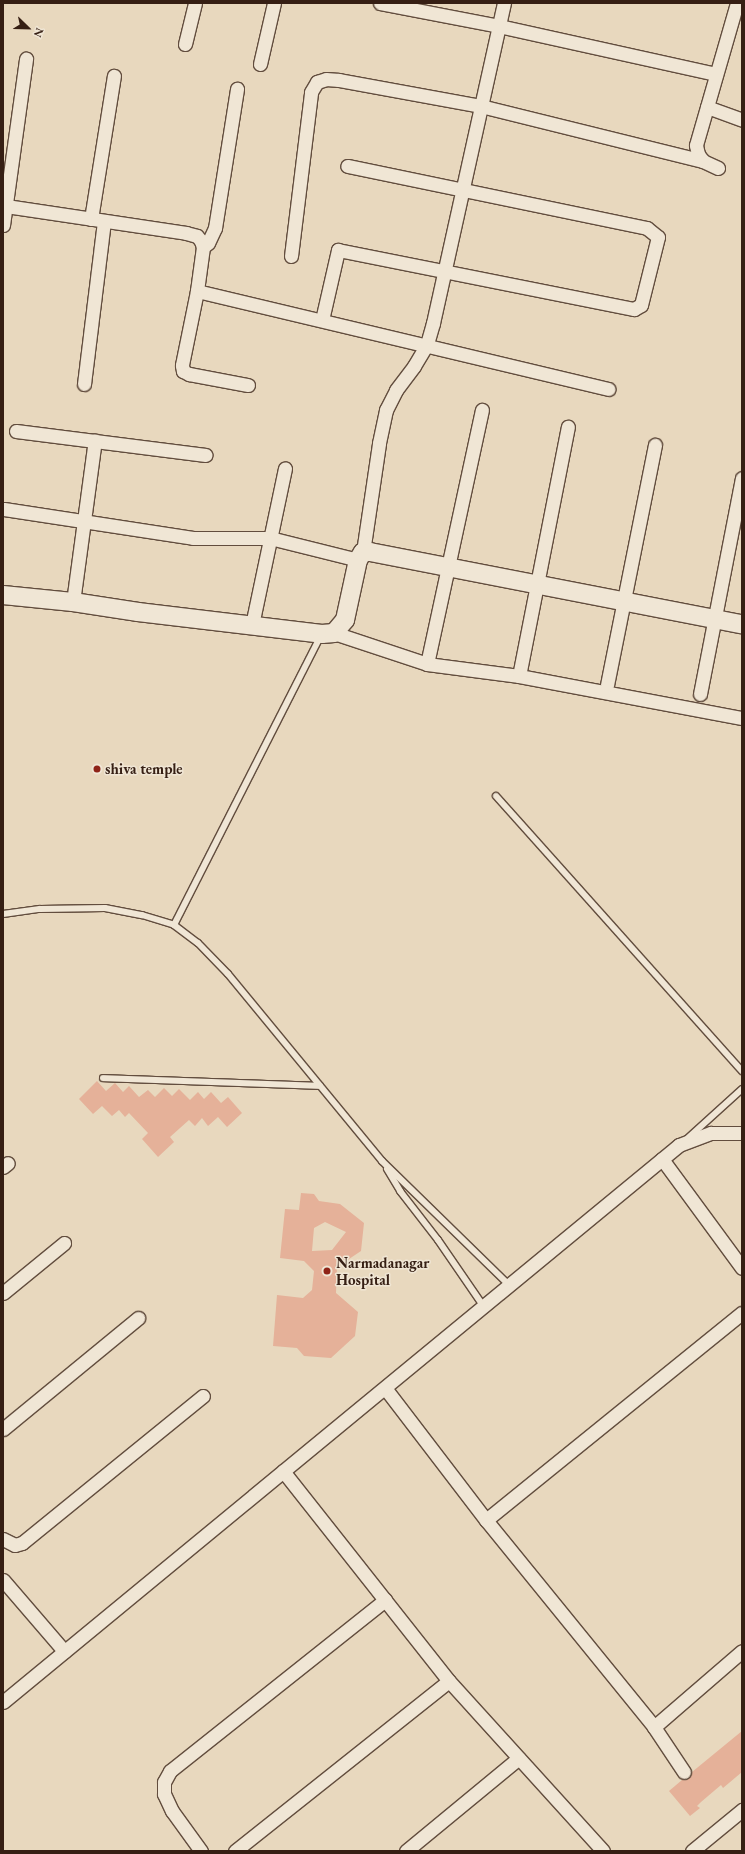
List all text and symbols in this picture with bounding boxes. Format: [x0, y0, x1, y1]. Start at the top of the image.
north arrow [8, 8, 48, 48]
text: N [31, 26, 47, 40]
place label: shiva temple [105, 760, 183, 778]
marker: shiva temple [92, 764, 102, 774]
place label: Narmadanagar Hospital [336, 1253, 430, 1288]
marker: Narmadanagar Hospital [321, 1265, 333, 1277]

